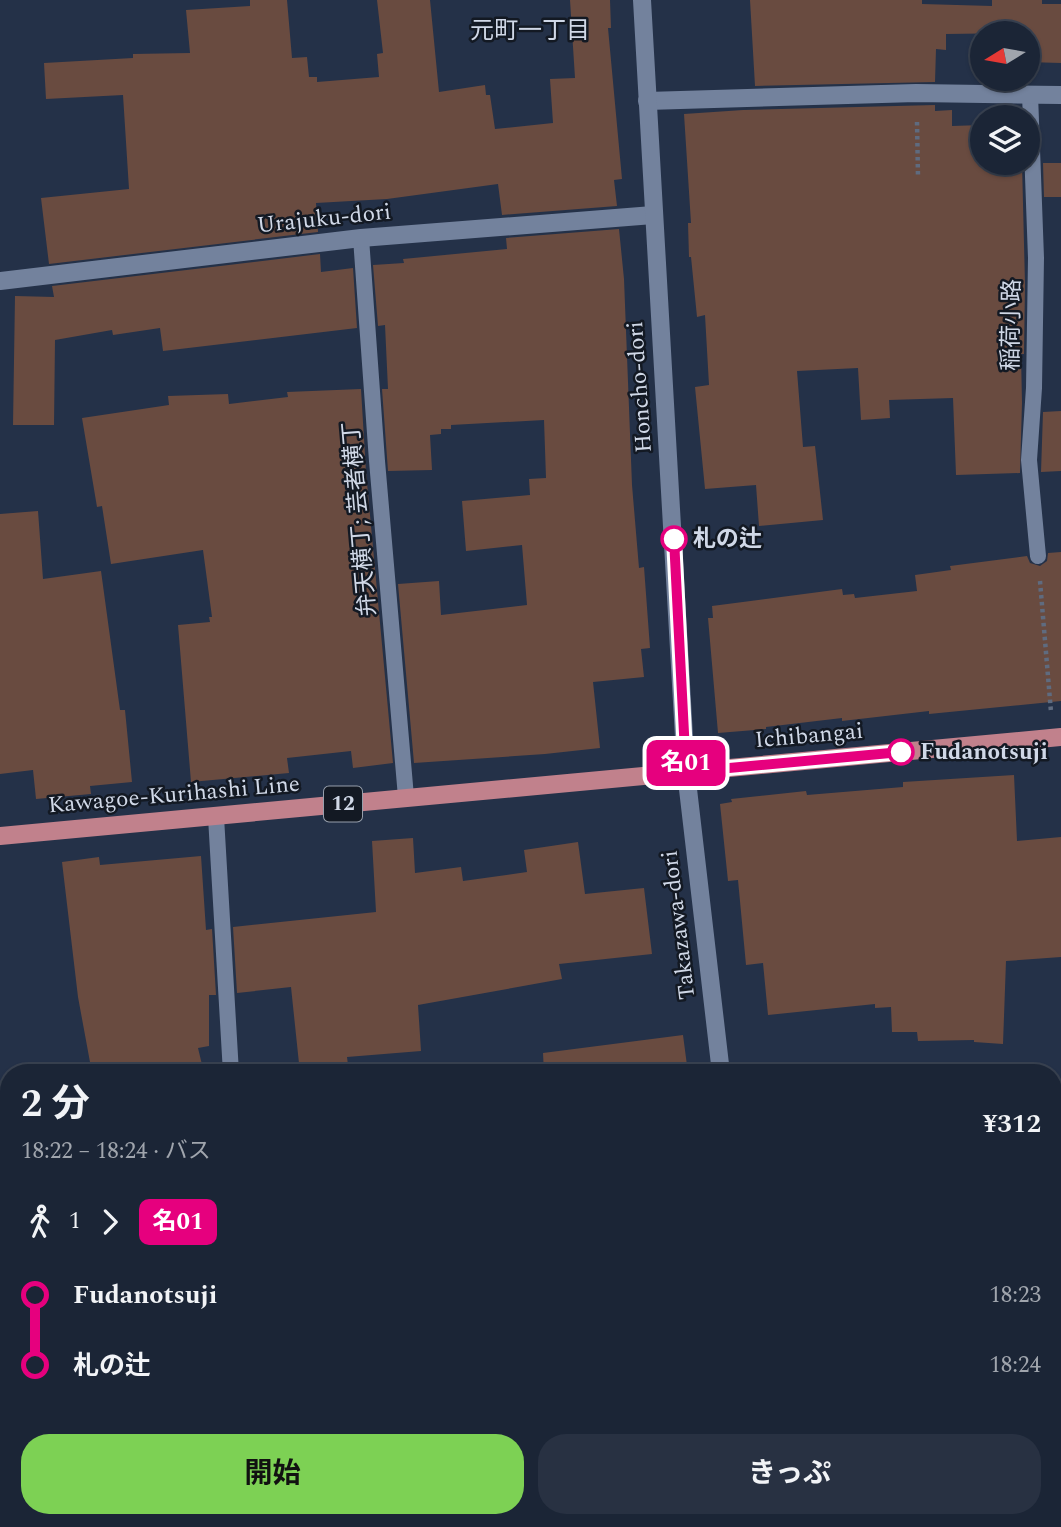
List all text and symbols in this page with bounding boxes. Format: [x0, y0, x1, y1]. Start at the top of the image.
district label: 元町一丁目 [470, 13, 590, 49]
north arrow [970, 21, 1040, 91]
map controls [970, 21, 1040, 175]
button: layers [970, 105, 1040, 175]
street label: Urajuku-dori [255, 195, 393, 243]
street label: 稲荷小路 [994, 279, 1030, 371]
street label: Honcho-dori [618, 320, 662, 454]
street label: 弁天横丁; 芸者横丁 [334, 420, 386, 618]
place label: 札の辻 [693, 522, 762, 557]
marker: 札の辻 [661, 526, 687, 552]
street label: Ichibangai [753, 714, 865, 758]
place label: Fudanotsuji [920, 735, 1048, 770]
marker: Fudanotsuji [888, 739, 914, 765]
line badge: 名01 [646, 740, 726, 786]
text: 名01 [661, 745, 711, 781]
street label: Kawagoe-Kurihashi Line [47, 767, 301, 823]
road number: 12 [324, 786, 362, 822]
street label: Takazawa-dori [652, 848, 706, 1002]
text: 2 分 [21, 1076, 90, 1134]
text: ¥312 [983, 1104, 1041, 1144]
text: 18:22 – 18:24 · バス [21, 1134, 211, 1169]
icon: walk [21, 1203, 59, 1241]
icon: forward [91, 1203, 129, 1241]
text: 1 [69, 1204, 81, 1239]
text: 名01 [153, 1204, 203, 1240]
text: Fudanotsuji [73, 1275, 217, 1315]
text: 18:23 [989, 1278, 1041, 1313]
text: 札の辻 [73, 1346, 151, 1386]
text: 18:24 [989, 1348, 1041, 1383]
button: 開始 [21, 1434, 524, 1514]
button: きっぷ [538, 1434, 1041, 1514]

